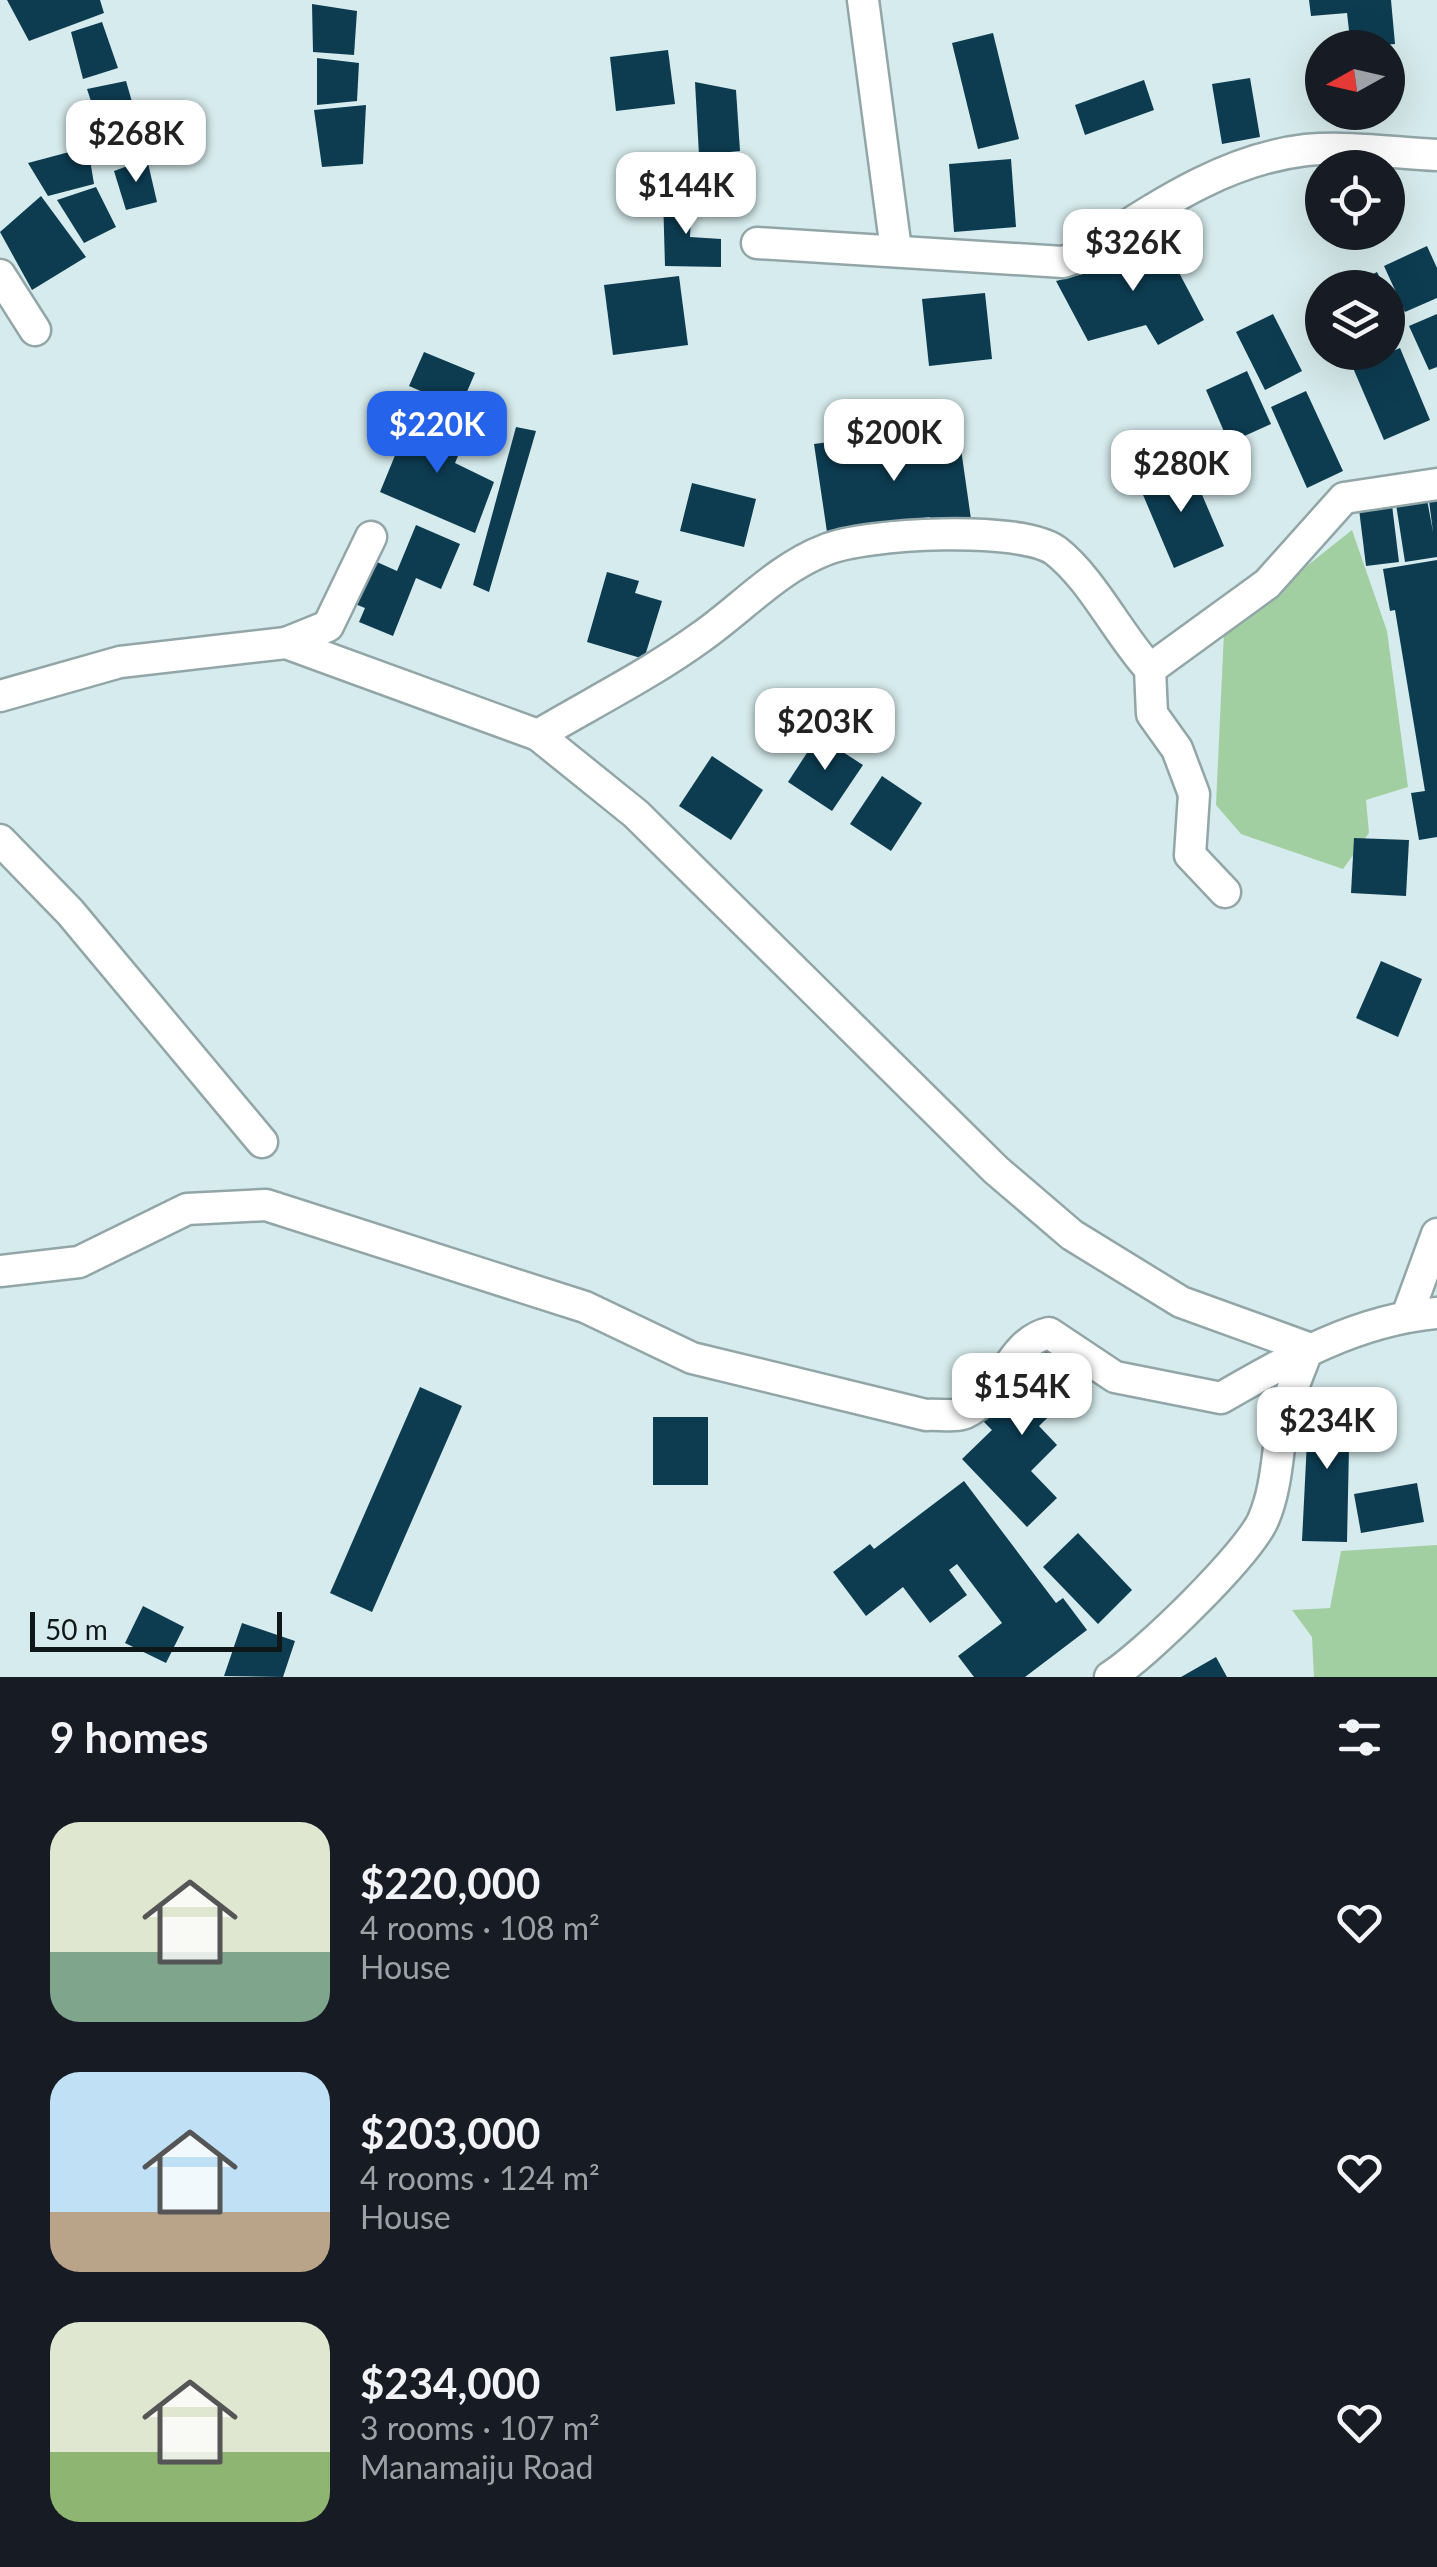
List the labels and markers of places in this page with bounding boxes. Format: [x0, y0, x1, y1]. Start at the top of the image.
pin: $268K [66, 100, 206, 185]
pin: $144K [616, 152, 756, 237]
pin: $326K [1063, 209, 1203, 294]
pin: $220K [367, 391, 507, 476]
pin: $200K [824, 399, 964, 484]
pin: $280K [1111, 430, 1251, 515]
pin: $203K [755, 688, 895, 773]
pin: $154K [952, 1353, 1092, 1438]
pin: $234K [1257, 1387, 1397, 1472]

